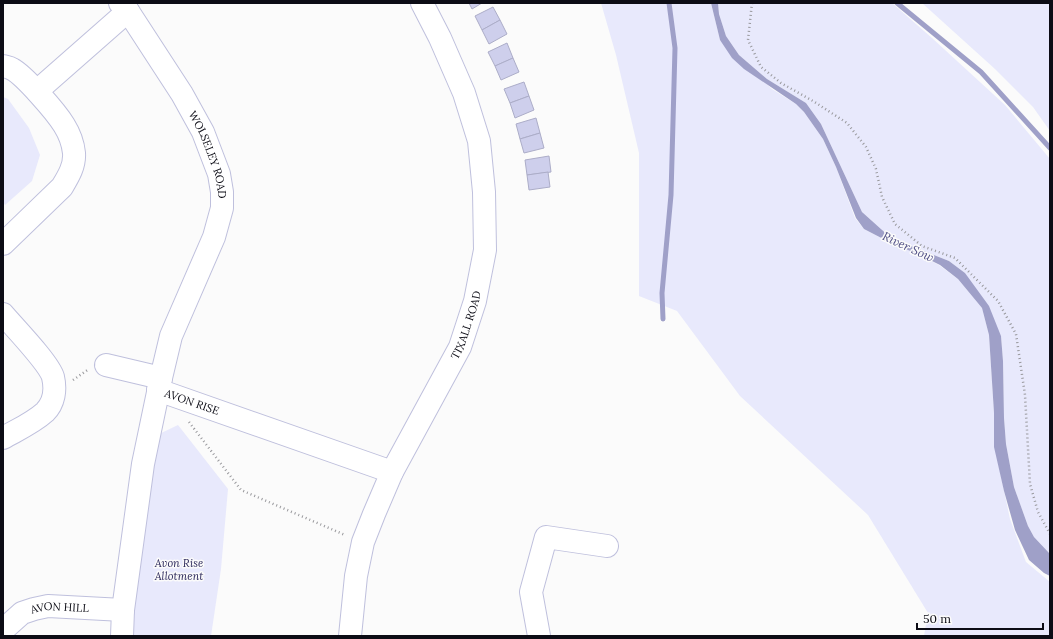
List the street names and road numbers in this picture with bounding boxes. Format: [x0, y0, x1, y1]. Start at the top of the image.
street label: WOLSELEY ROAD [186, 108, 229, 198]
street label: TIXALL ROAD [448, 290, 484, 362]
street label: AVON RISE [162, 386, 221, 418]
street label: AVON HILL [28, 599, 90, 617]

